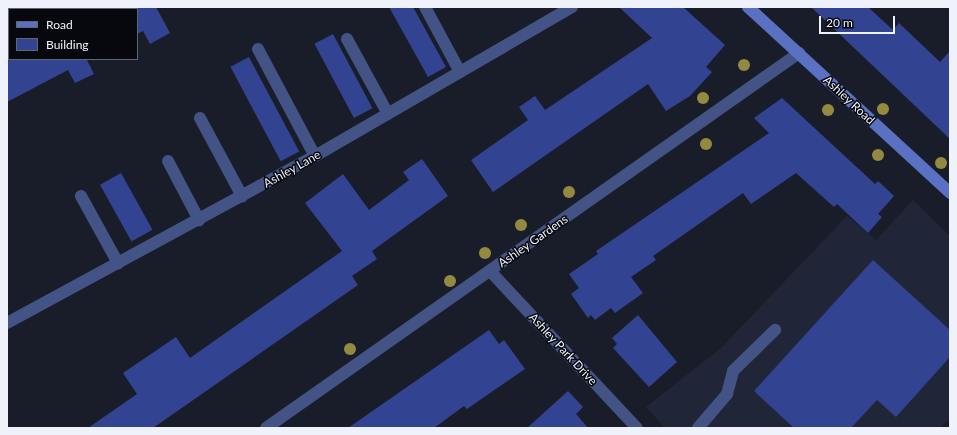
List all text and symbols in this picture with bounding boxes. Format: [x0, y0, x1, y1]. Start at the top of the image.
legend [8, 8, 138, 60]
scale bar [821, 8, 897, 34]
text: 20 m [826, 15, 853, 30]
text: Road [46, 17, 73, 32]
text: Building [46, 37, 89, 52]
street label: Ashley Road [820, 73, 878, 127]
street label: Ashley Lane [261, 147, 323, 191]
street label: Ashley Gardens [495, 212, 571, 270]
street label: Ashley Park Drive [526, 310, 600, 388]

